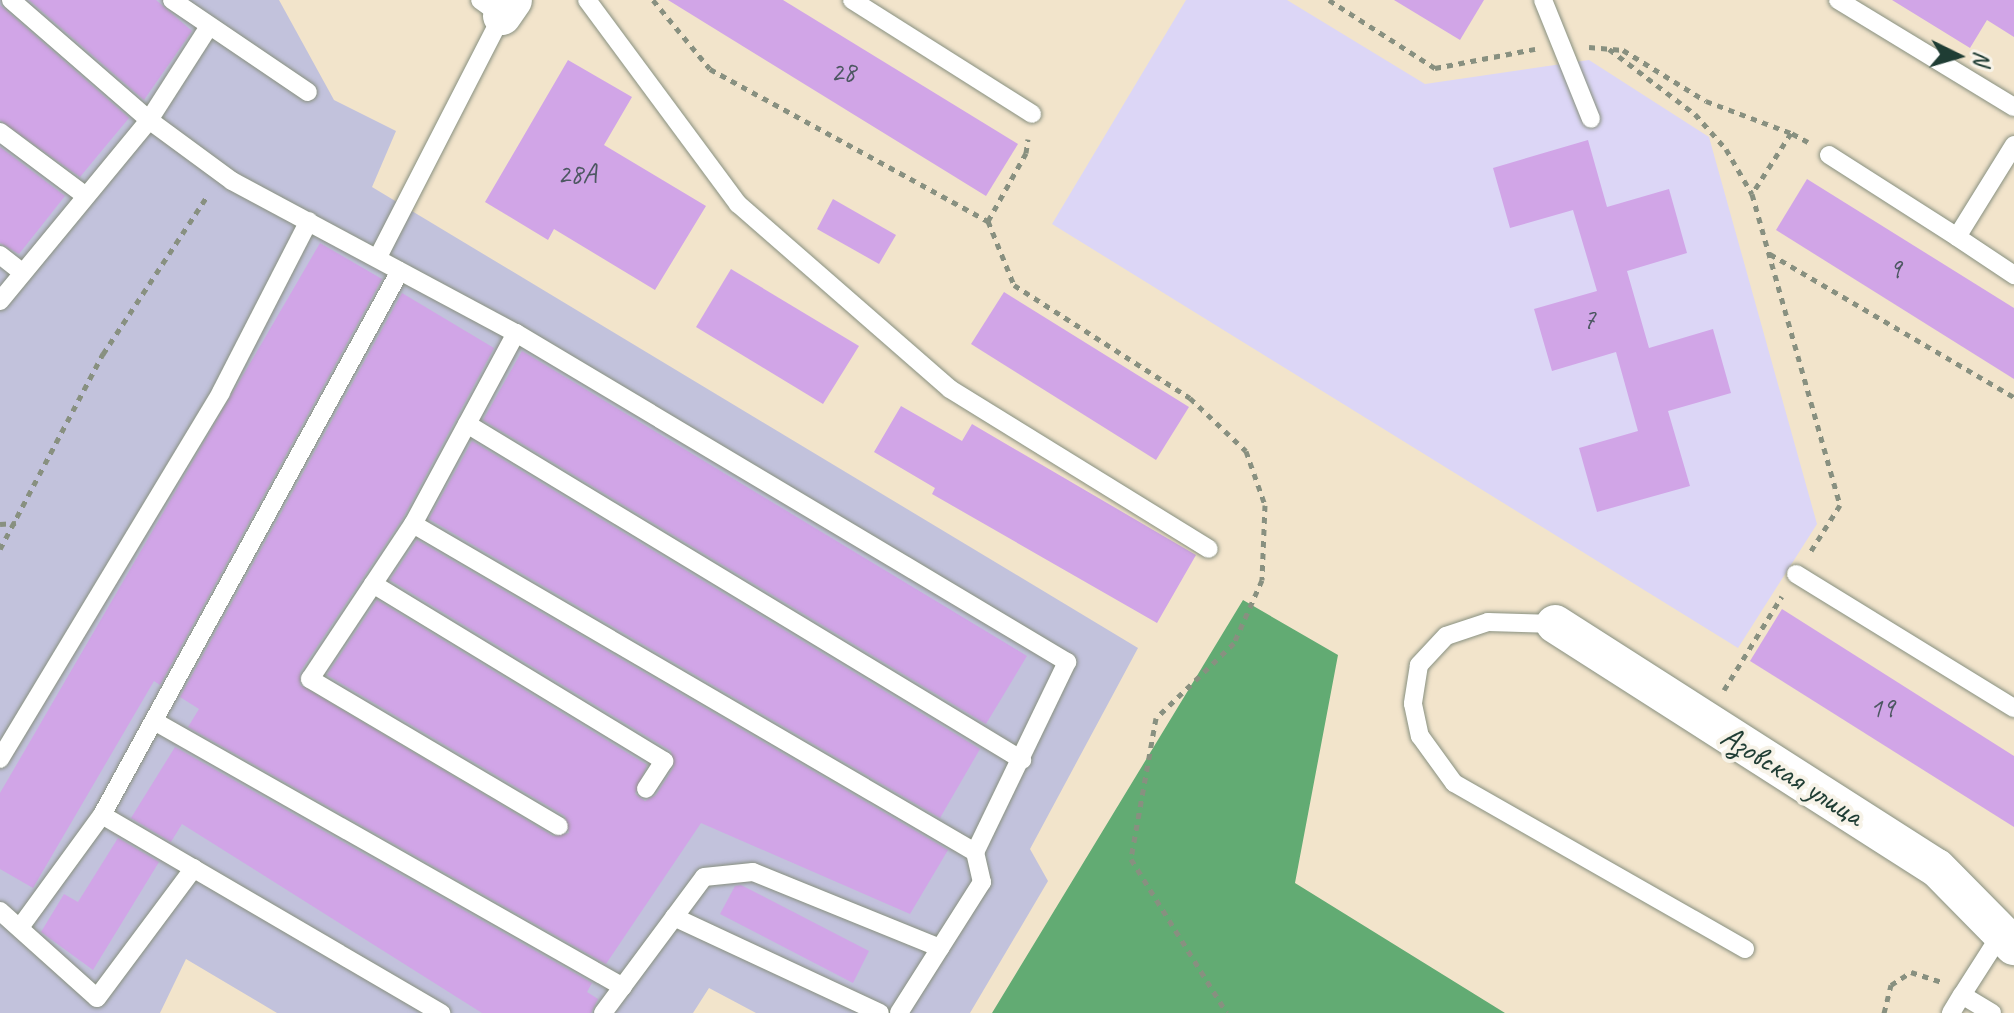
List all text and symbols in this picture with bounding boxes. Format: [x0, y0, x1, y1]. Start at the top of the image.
north arrow [1918, 16, 1998, 96]
text: N [1967, 50, 1996, 66]
house number: 28 [830, 55, 856, 89]
house number: 28А [557, 157, 597, 191]
house number: 9 [1889, 252, 1901, 286]
house number: 7 [1583, 302, 1595, 336]
house number: 19 [1869, 691, 1895, 725]
street label: Азовская улица [1713, 717, 1871, 835]

